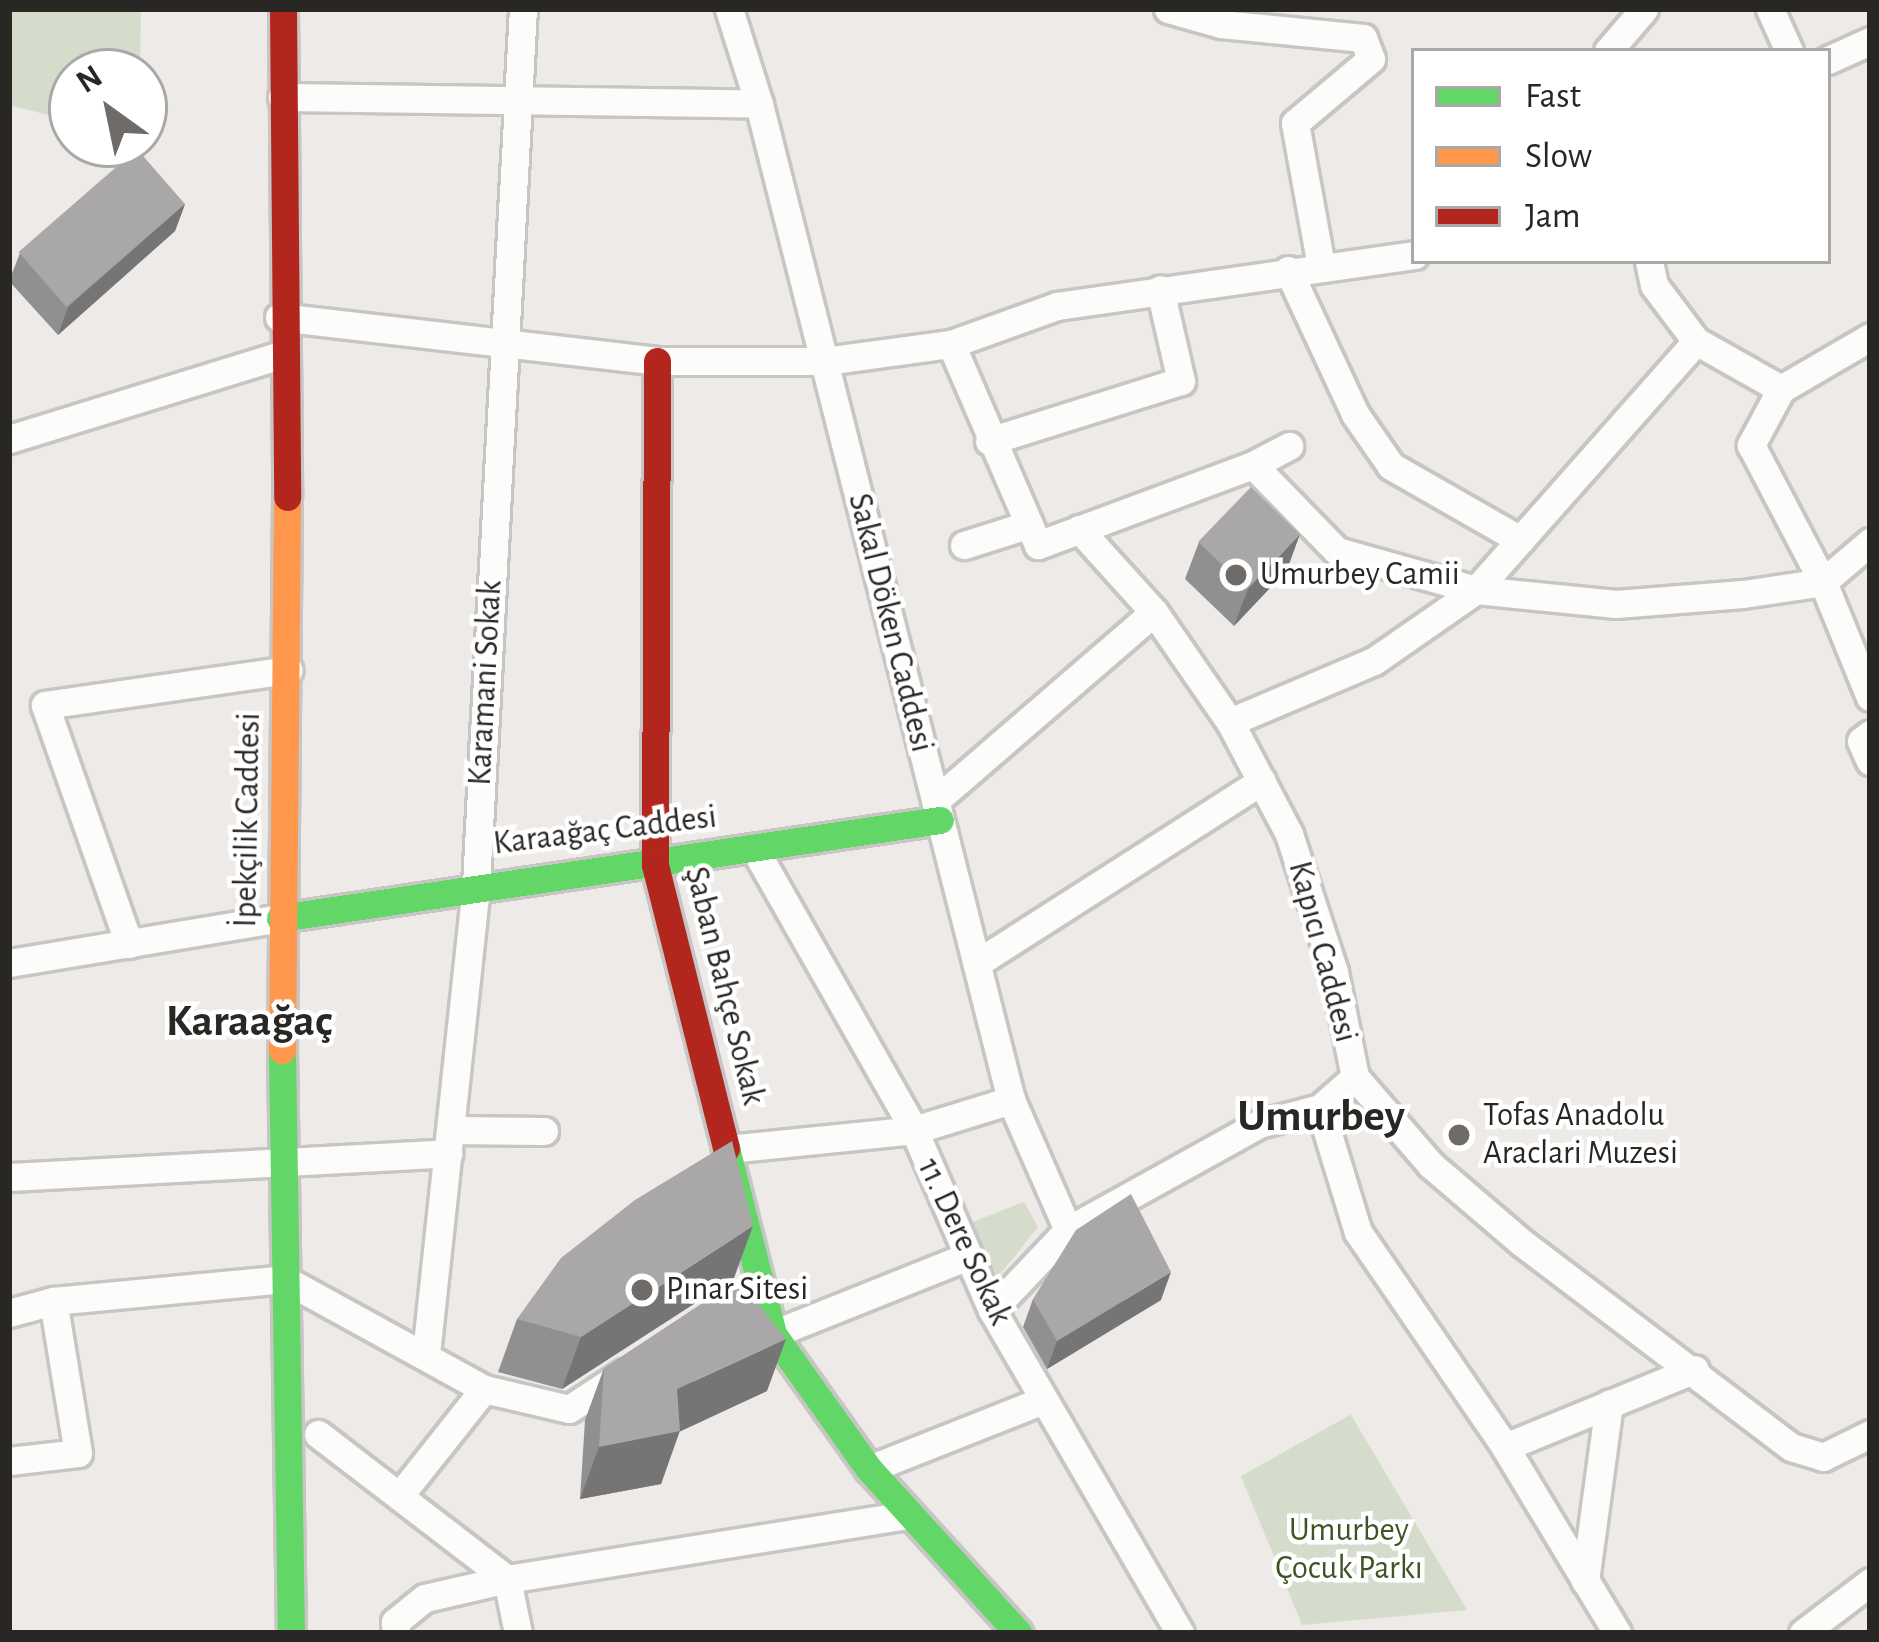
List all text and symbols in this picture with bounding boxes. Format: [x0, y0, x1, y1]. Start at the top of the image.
north arrow [48, 48, 168, 168]
legend [1411, 48, 1831, 264]
text: N [71, 60, 108, 100]
text: Fast [1525, 78, 1581, 114]
text: Slow [1525, 138, 1592, 174]
text: Jam [1525, 198, 1581, 234]
street label: Sakal Döken Caddesi [839, 490, 941, 756]
place label: Umurbey Camii [1260, 555, 1460, 595]
marker: Umurbey Camii [1223, 562, 1249, 588]
street label: Karamani Sokak [461, 579, 511, 787]
street label: İpekçilik Caddesi [226, 712, 270, 928]
street label: Karaağaç Caddesi [491, 798, 719, 864]
street label: Kapıcı Caddesi [1279, 857, 1365, 1047]
street label: Şaban Bahçe Sokak [675, 863, 773, 1109]
district label: Karaağaç [166, 995, 332, 1049]
district label: Umurbey [1237, 1090, 1405, 1144]
place label: Tofas Anadolu Araclari Muzesi [1483, 1096, 1678, 1174]
marker: Tofas Anadolu Araclari Muzesi [1446, 1122, 1472, 1148]
street label: 11. Dere Sokak [908, 1152, 1020, 1332]
place label: Pınar Sitesi [666, 1270, 808, 1310]
marker: Pınar Sitesi [629, 1277, 655, 1303]
park label: Umurbey Çocuk Parkı [1275, 1511, 1423, 1589]

